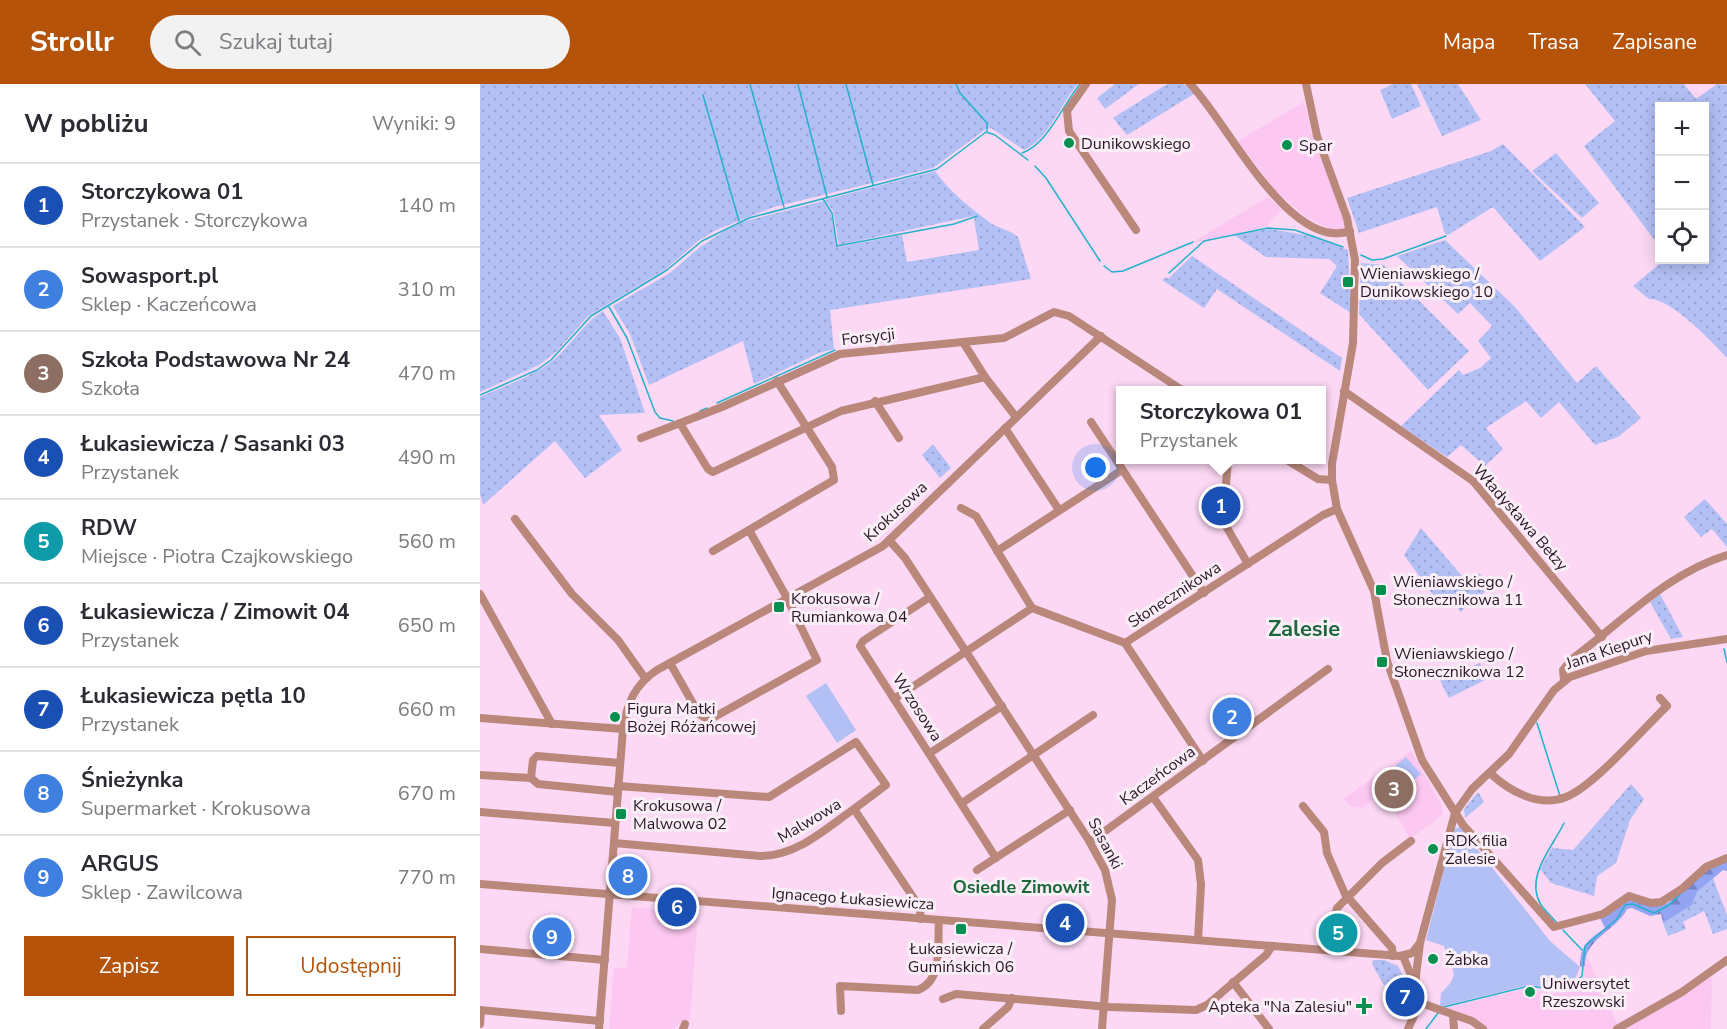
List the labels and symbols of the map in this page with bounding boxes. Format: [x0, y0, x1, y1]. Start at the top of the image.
place label: Dunikowskiego [1081, 133, 1191, 155]
place label: Spar [1299, 135, 1333, 157]
marker: Dunikowskiego [1062, 136, 1076, 150]
marker: Spar [1280, 138, 1294, 152]
place label: Wieniawskiego / Dunikowskiego 10 [1360, 263, 1493, 303]
marker: Wieniawskiego / Dunikowskiego 10 [1341, 275, 1355, 289]
street label: Forsycji [840, 323, 896, 351]
your location [1081, 453, 1110, 482]
street label: Władysława Bełzy [1468, 460, 1573, 576]
street label: Krokusowa [859, 476, 932, 547]
pin: 1 [1202, 484, 1240, 528]
street label: Słonecznikowa [1124, 556, 1225, 633]
place label: Wieniawskiego / Słonecznikowa 11 [1393, 571, 1523, 611]
marker: Wieniawskiego / Słonecznikowa 11 [1374, 583, 1388, 597]
place label: Krokusowa / Rumiankowa 04 [791, 588, 908, 628]
marker: Krokusowa / Rumiankowa 04 [772, 600, 786, 614]
district label: Zalesie [1268, 614, 1340, 644]
street label: Jana Kiepury [1562, 625, 1656, 675]
place label: Wieniawskiego / Słonecznikowa 12 [1394, 643, 1524, 683]
marker: Wieniawskiego / Słonecznikowa 12 [1375, 655, 1389, 669]
street label: Wrzosowa [887, 669, 947, 746]
pin: 2 [1212, 694, 1251, 740]
place label: Figura Matki Bożej Różańcowej [627, 698, 756, 738]
marker: Figura Matki Bożej Różańcowej [608, 710, 622, 724]
street label: Kaczeńcowa [1115, 741, 1200, 811]
pin: 3 [1374, 766, 1414, 812]
street label: Malwowa [774, 793, 845, 848]
place label: Krokusowa / Malwowa 02 [633, 795, 727, 835]
marker: Krokusowa / Malwowa 02 [614, 807, 628, 821]
street label: Sasanki [1082, 814, 1128, 873]
place label: RDK filia Zalesie [1445, 830, 1508, 870]
marker: RDK filia Zalesie [1426, 842, 1440, 856]
pin: 8 [608, 854, 648, 898]
district label: Osiedle Zimowit [953, 875, 1089, 899]
street label: Ignacego Łukasiewicza [771, 882, 935, 916]
pin: 6 [658, 884, 696, 930]
pin: 4 [1046, 900, 1084, 946]
pin: 5 [1318, 910, 1358, 956]
pin: 9 [532, 914, 572, 960]
marker: Łukasiewicza / Gumińskich 06 [954, 922, 968, 936]
place label: Łukasiewicza / Gumińskich 06 [908, 938, 1014, 978]
place label: Żabka [1445, 949, 1488, 971]
marker: Żabka [1426, 952, 1440, 966]
place label: Uniwersytet Rzeszowski [1542, 973, 1630, 1013]
pin: 7 [1386, 974, 1424, 1020]
marker: Uniwersytet Rzeszowski [1523, 985, 1537, 999]
place label: Apteka "Na Zalesiu" [1208, 996, 1352, 1018]
marker: Apteka "Na Zalesiu" [1357, 999, 1371, 1013]

